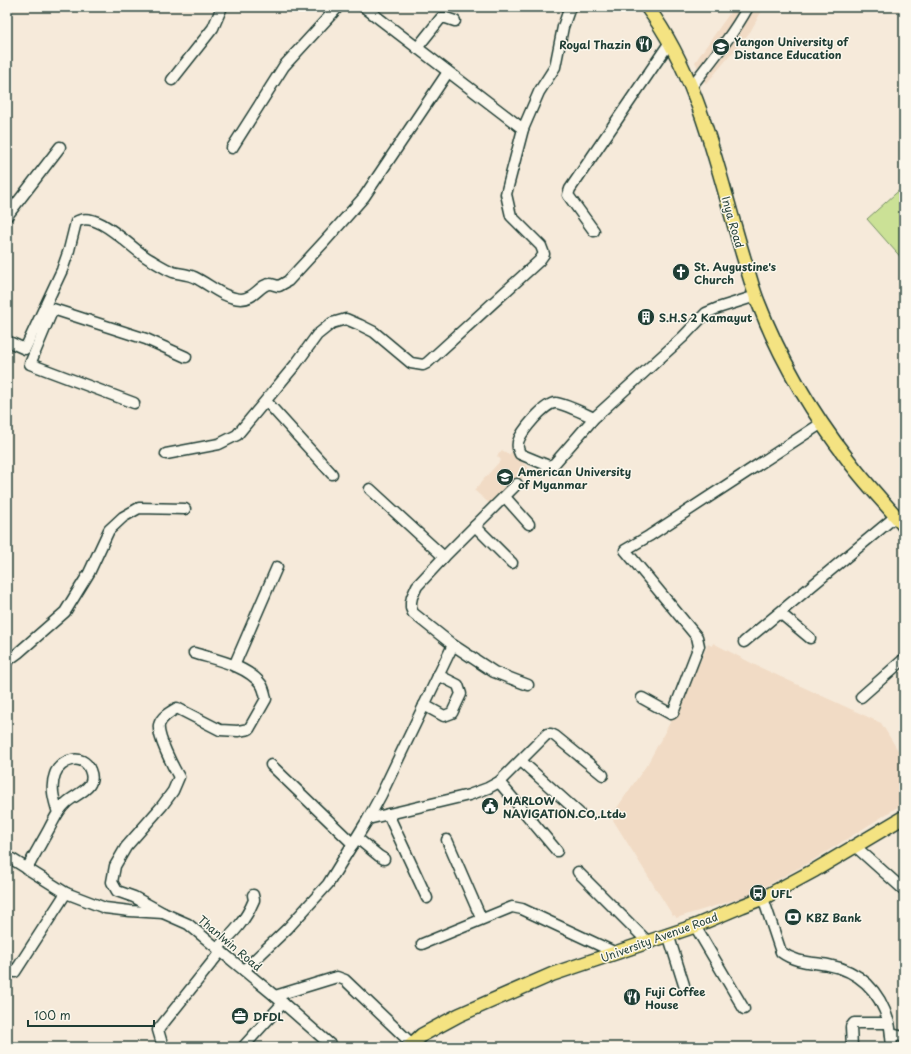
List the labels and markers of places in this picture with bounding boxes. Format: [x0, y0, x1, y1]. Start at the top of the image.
place label: Yangon University of Distance Education [734, 33, 849, 63]
restaurant icon: Royal Thazin [634, 34, 654, 54]
place label: Royal Thazin [559, 36, 631, 53]
school or university icon: Yangon University of Distance Education [711, 37, 731, 57]
place label: St. Augustine's Church [694, 258, 776, 288]
church icon: St. Augustine's Church [671, 262, 691, 282]
building icon: S.H.S 2 Kamayut [636, 307, 656, 327]
place label: S.H.S 2 Kamayut [659, 309, 752, 326]
place label: American University of Myanmar [517, 463, 631, 493]
school or university icon: American University of Myanmar [495, 467, 515, 487]
place label: MARLOW NAVIGATION.CO,.Ltdမ [503, 792, 627, 822]
public building icon: MARLOW NAVIGATION.CO,.Ltdမ [480, 796, 500, 816]
bus stop icon: UFL [748, 883, 768, 903]
place label: UFL [771, 885, 793, 902]
bank icon: KBZ Bank [783, 907, 803, 927]
place label: KBZ Bank [806, 909, 862, 926]
place label: Fuji Coffee House [645, 983, 706, 1013]
restaurant icon: Fuji Coffee House [622, 987, 642, 1007]
office icon: DFDL [230, 1006, 250, 1026]
place label: DFDL [253, 1008, 284, 1025]

